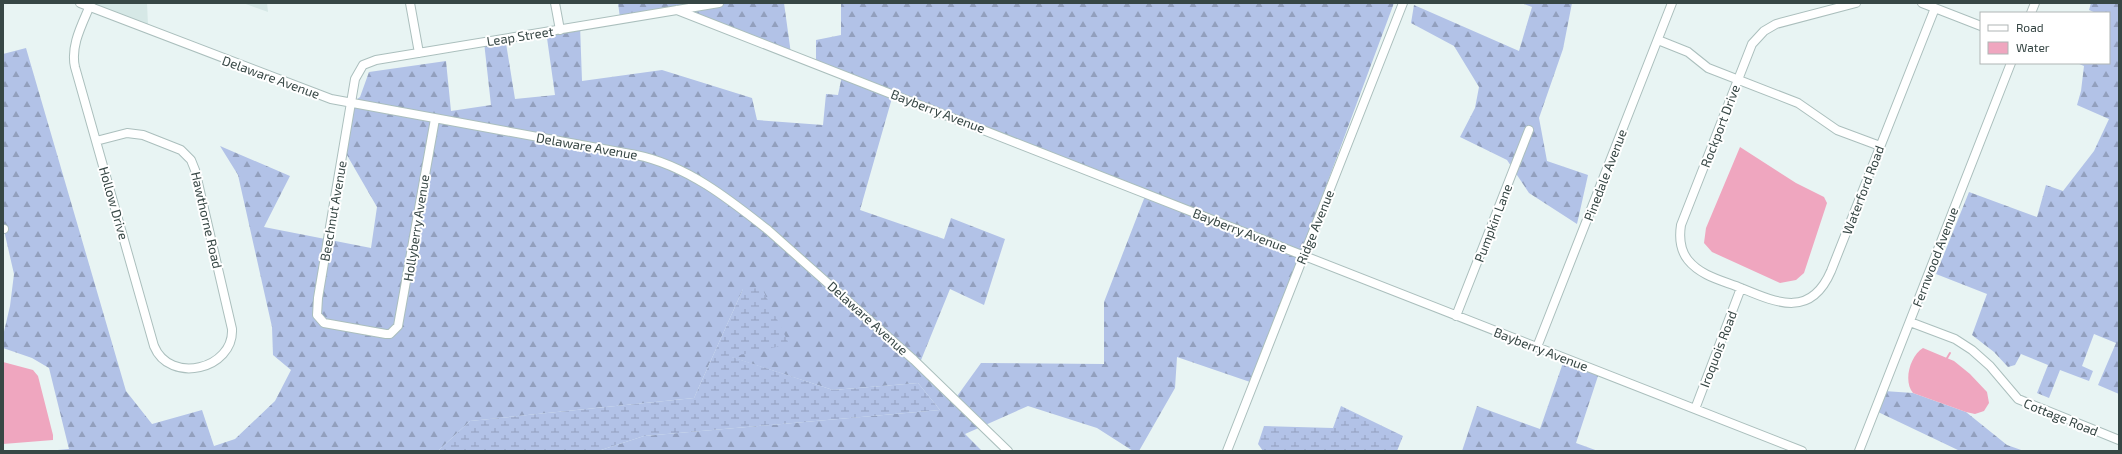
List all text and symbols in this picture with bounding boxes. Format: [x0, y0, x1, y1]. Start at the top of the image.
legend [1980, 12, 2110, 64]
text: Road [2016, 20, 2044, 34]
street label: Leap Street [485, 23, 555, 49]
text: Water [2016, 40, 2050, 54]
street label: Delaware Avenue [220, 52, 322, 102]
street label: Rockport Drive [1697, 82, 1743, 170]
street label: Bayberry Avenue [889, 86, 987, 136]
street label: Pinedale Avenue [1580, 127, 1630, 223]
street label: Delaware Avenue [535, 129, 639, 163]
street label: Waterford Road [1839, 143, 1887, 237]
street label: Beechnut Avenue [316, 159, 350, 263]
street label: Hollow Drive [96, 165, 132, 241]
street label: Hawthorne Road [188, 170, 226, 270]
street label: Hollyberry Avenue [400, 173, 432, 283]
street label: Pumpkin Lane [1471, 182, 1515, 264]
street label: Ridge Avenue [1293, 187, 1337, 267]
street label: Bayberry Avenue [1191, 205, 1289, 255]
street label: Fernwood Avenue [1909, 205, 1961, 309]
street label: Delaware Avenue [825, 278, 911, 358]
street label: Iroquois Road [1696, 308, 1740, 390]
street label: Bayberry Avenue [1492, 324, 1590, 374]
street label: Cottage Road [2021, 395, 2101, 439]

